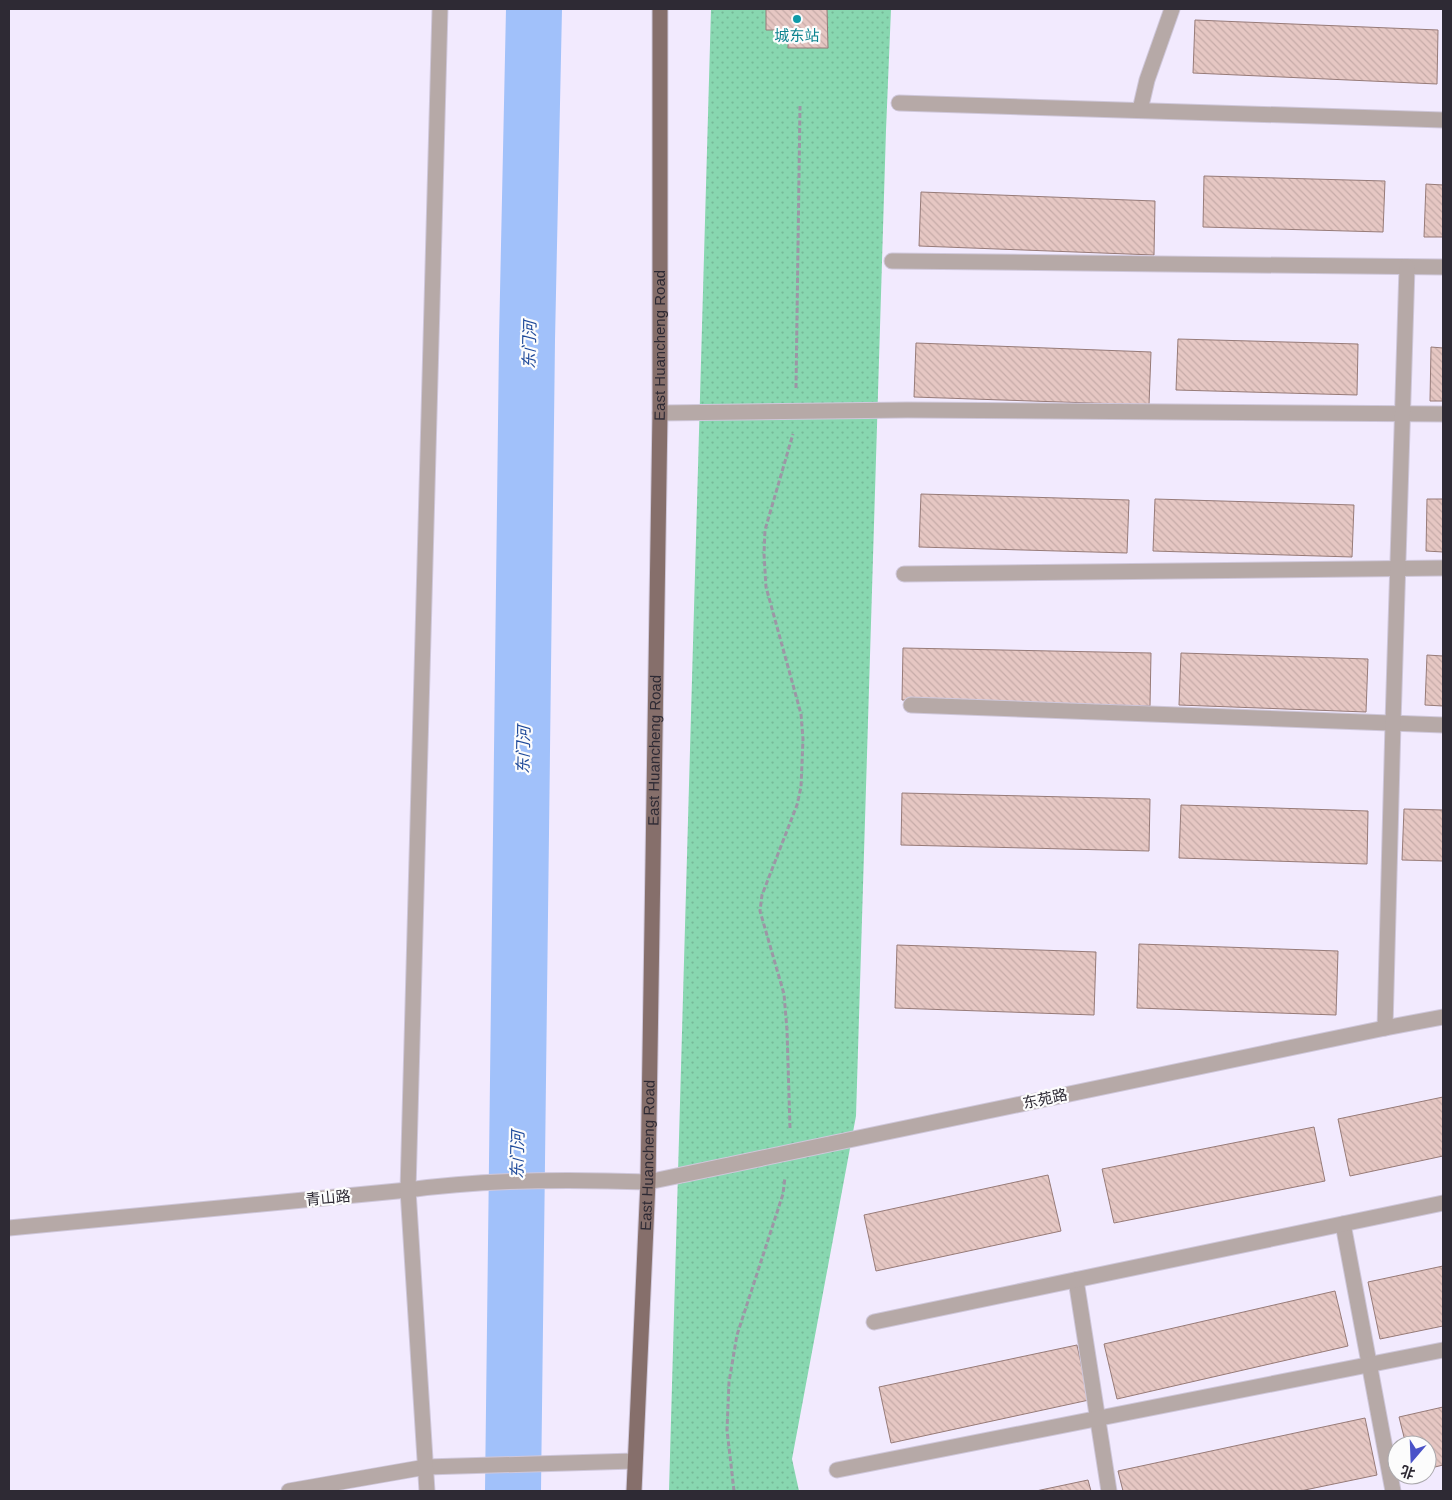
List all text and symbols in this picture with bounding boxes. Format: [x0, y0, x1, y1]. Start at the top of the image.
marker: 城东站 [791, 13, 803, 25]
place label: 城东站 [774, 27, 820, 44]
street label: East Huancheng Road [651, 270, 668, 421]
water label: 东门河 [521, 318, 538, 369]
street label: East Huancheng Road [645, 675, 664, 826]
water label: 东门河 [515, 723, 532, 774]
street label: East Huancheng Road [637, 1080, 658, 1231]
street label: 东苑路 [1021, 1086, 1069, 1112]
water label: 东门河 [509, 1128, 526, 1179]
street label: 青山路 [305, 1187, 351, 1208]
north arrow [1387, 1435, 1437, 1485]
text: 北 [1399, 1462, 1417, 1482]

